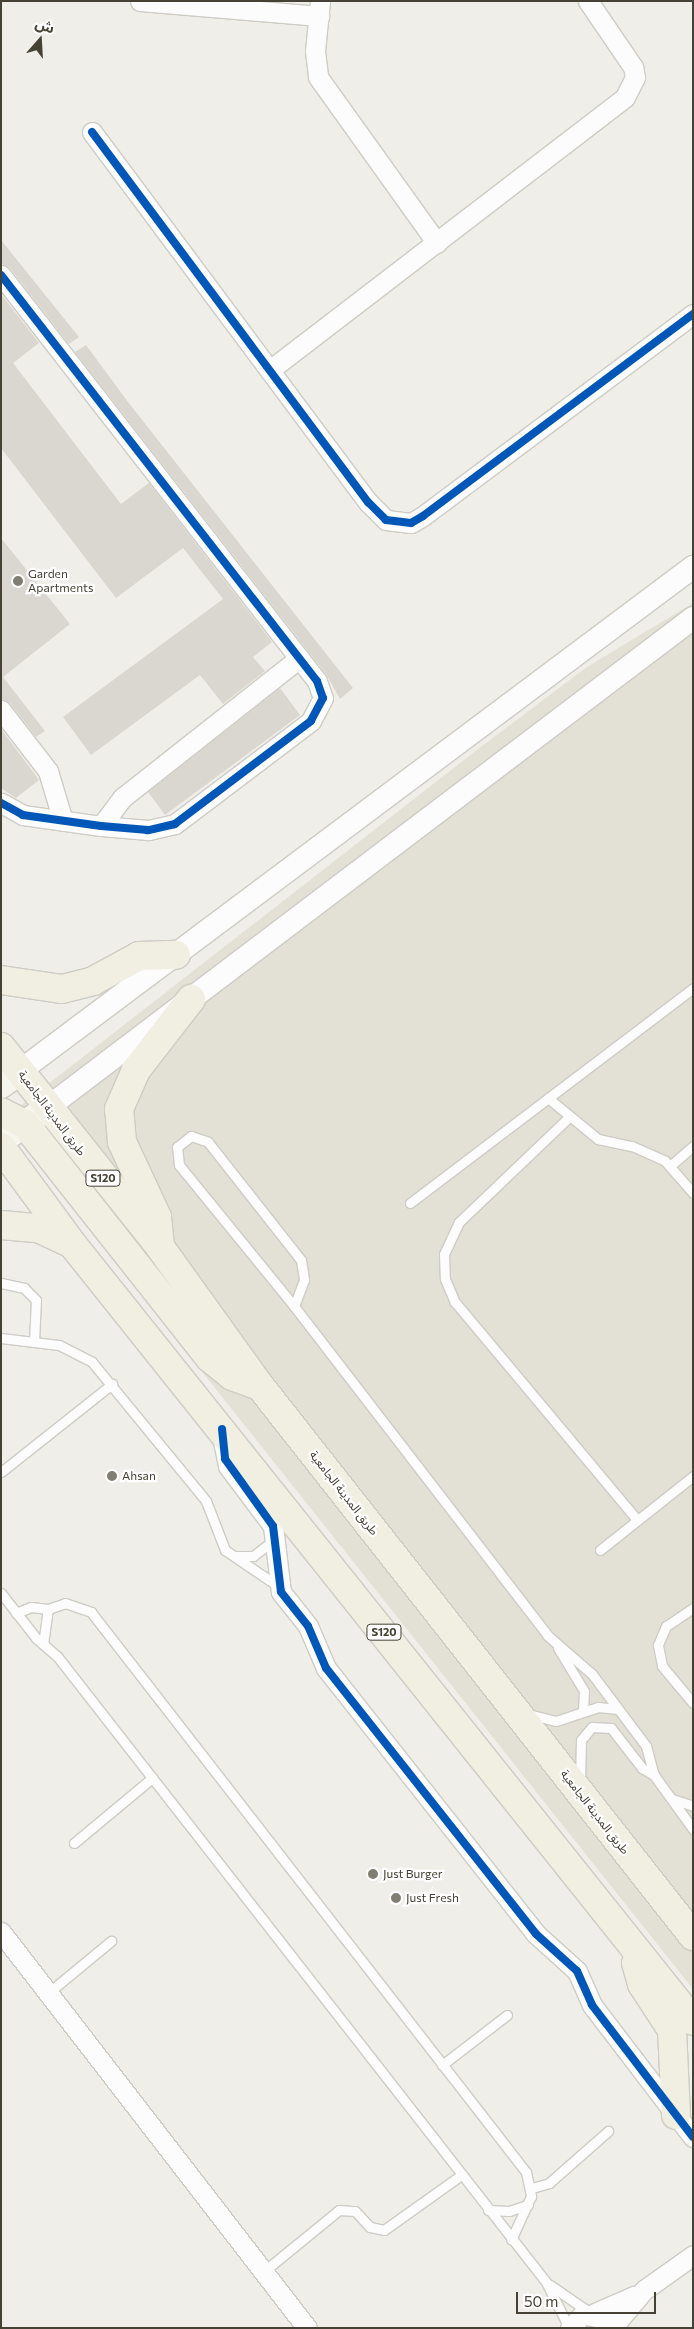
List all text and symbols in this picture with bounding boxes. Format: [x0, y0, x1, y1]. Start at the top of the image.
text: ش [33, 14, 57, 37]
north arrow [15, 15, 65, 65]
place label: Garden Apartments [28, 567, 93, 595]
marker: Garden Apartments [12, 575, 24, 587]
street label: طريق المدينة الجامعية [15, 1067, 89, 1159]
road number: S120 [84, 1170, 122, 1186]
street label: طريق المدينة الجامعية [307, 1448, 381, 1538]
place label: Ahsan [122, 1469, 156, 1483]
marker: Ahsan [106, 1470, 118, 1482]
road number: S120 [365, 1624, 403, 1640]
street label: طريق المدينة الجامعية [558, 1767, 632, 1857]
place label: Just Burger [383, 1867, 443, 1881]
marker: Just Burger [367, 1868, 379, 1880]
place label: Just Fresh [406, 1891, 459, 1905]
marker: Just Fresh [390, 1892, 402, 1904]
scale bar [519, 2282, 659, 2314]
text: 50 m [524, 2292, 558, 2310]

